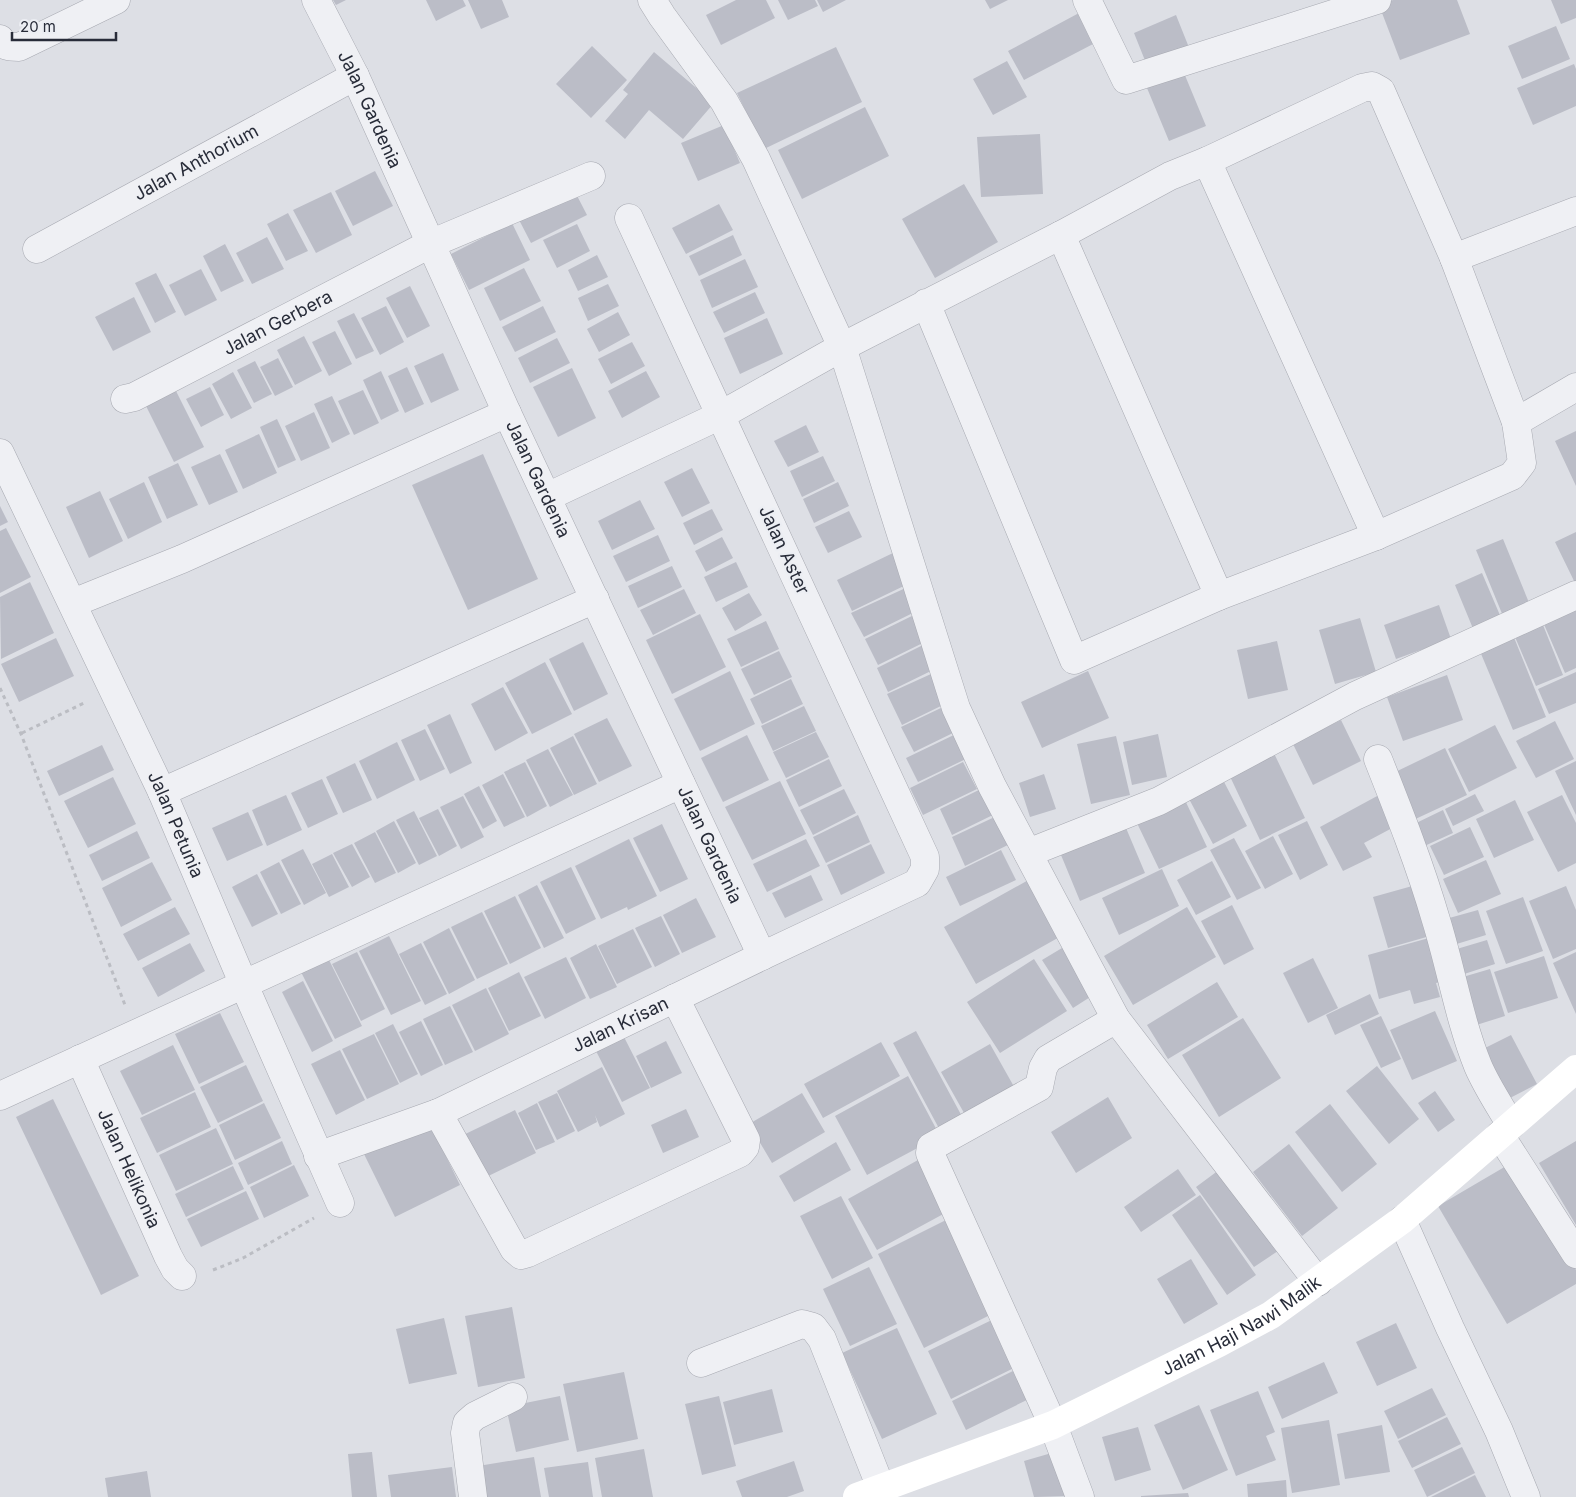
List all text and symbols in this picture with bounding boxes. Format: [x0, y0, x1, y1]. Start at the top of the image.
scale bar [12, 10, 116, 42]
text: 20 m [20, 17, 56, 36]
street label: Jalan Gardenia [334, 47, 406, 171]
street label: Jalan Anthorium [130, 120, 262, 204]
street label: Jalan Gerbera [219, 285, 336, 359]
street label: Jalan Gardenia [502, 417, 575, 541]
street label: Jalan Aster [755, 502, 814, 598]
street label: Jalan Petunia [144, 768, 208, 881]
street label: Jalan Gardenia [674, 782, 747, 906]
street label: Jalan Krisan [569, 992, 672, 1056]
street label: Jalan Helikonia [94, 1105, 165, 1231]
street label: Jalan Haji Nawi Malik [1158, 1271, 1325, 1380]

